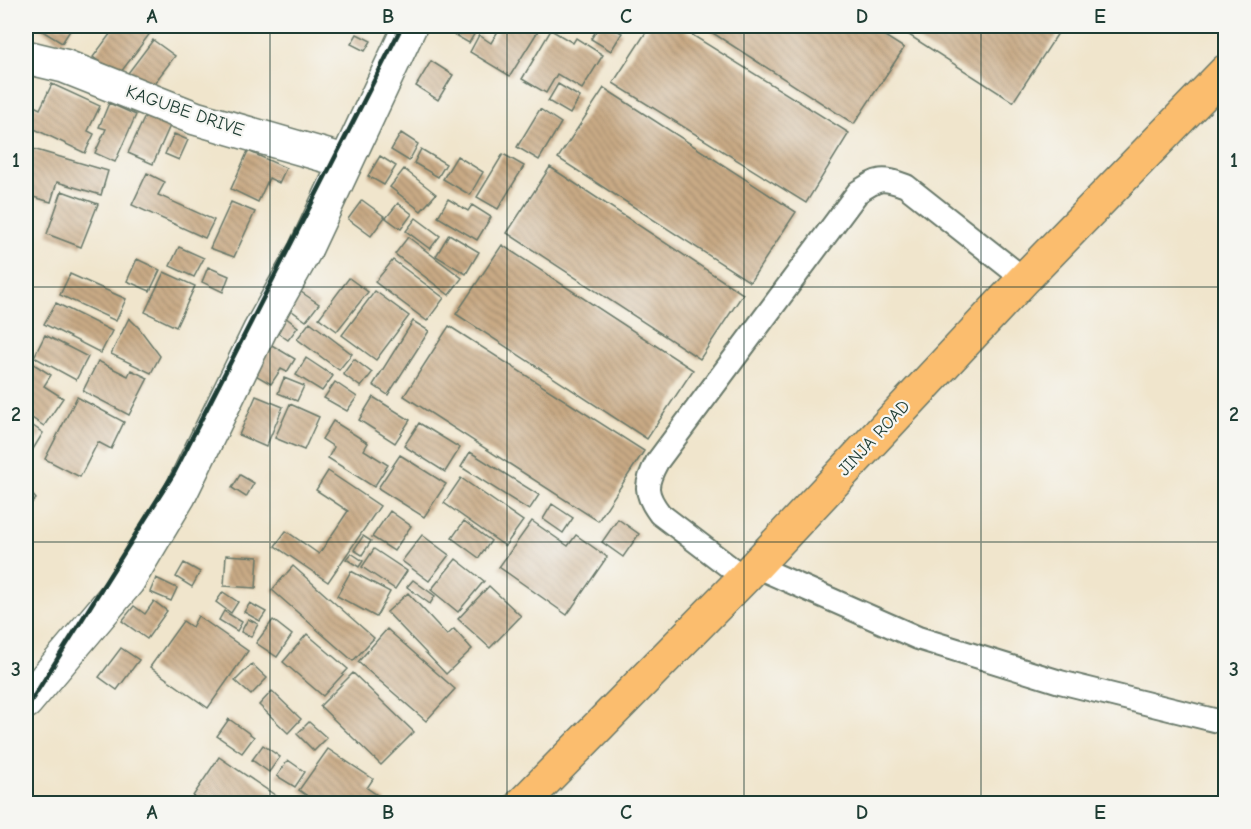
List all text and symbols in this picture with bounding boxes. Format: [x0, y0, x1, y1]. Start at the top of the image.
text: A [146, 5, 158, 28]
text: B [382, 5, 394, 28]
text: C [620, 5, 632, 28]
text: D [856, 5, 868, 28]
text: E [1094, 5, 1106, 28]
street label: KAGUBE DRIVE [123, 81, 247, 141]
text: 1 [12, 149, 20, 172]
text: 1 [1230, 149, 1238, 172]
street label: JINJA ROAD [834, 396, 914, 480]
text: 2 [11, 403, 21, 426]
text: 2 [1229, 403, 1239, 426]
text: 3 [11, 658, 21, 681]
text: 3 [1229, 658, 1239, 681]
text: A [146, 801, 158, 824]
text: B [382, 801, 394, 824]
text: C [620, 801, 632, 824]
text: D [856, 801, 868, 824]
text: E [1094, 801, 1106, 824]

